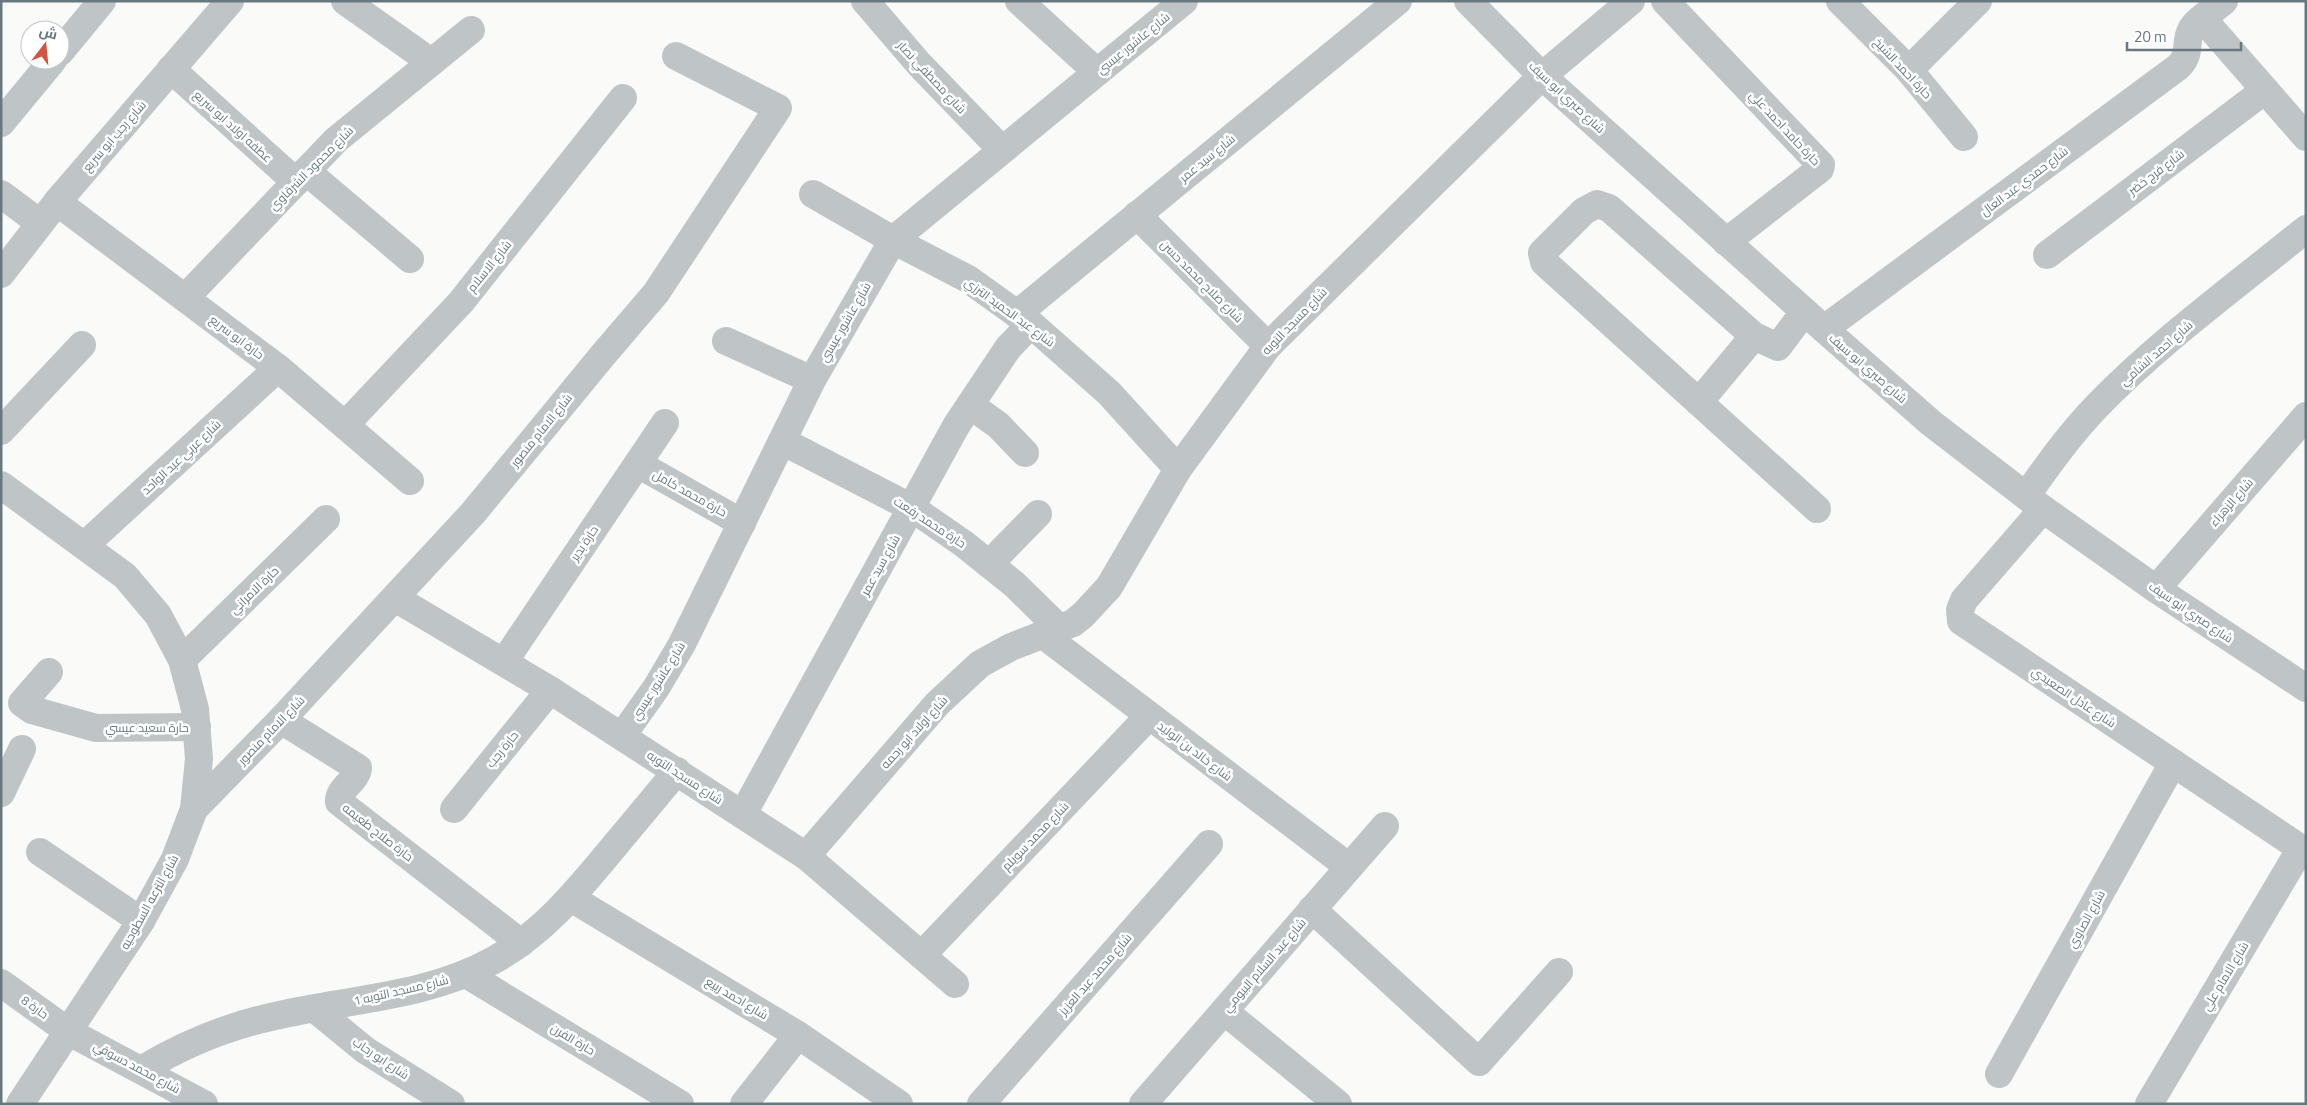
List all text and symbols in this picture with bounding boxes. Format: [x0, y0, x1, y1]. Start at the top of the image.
street label: شارع عاشور عيسي [1092, 7, 1174, 79]
text: ش [37, 19, 60, 45]
north arrow [20, 20, 70, 70]
scale bar [2127, 20, 2241, 52]
text: 20 m [2134, 25, 2167, 48]
street label: حارة احمد الشيخ [1869, 33, 1937, 103]
street label: شارع مصطفي نصار [892, 35, 971, 119]
street label: شارع صبري ابو سيف [1524, 57, 1610, 138]
street label: عطفه اولاد ابو سريع [189, 85, 277, 167]
street label: حارة حامد احمد علي [1744, 86, 1825, 171]
street label: شارع رجب ابو سريع [78, 96, 150, 176]
street label: شارع محمود الشرقاوي [264, 121, 358, 215]
street label: شارع سيد عمر [1174, 129, 1239, 187]
street label: شارع حمدي عبد العال [1976, 142, 2073, 221]
street label: شارع فرج خضر [2123, 144, 2188, 200]
street label: شارع صلاح محمد حسن [1156, 235, 1248, 327]
street label: شارع الاسلام [462, 236, 516, 296]
street label: شارع عبد الحميد الترزي [960, 273, 1059, 352]
street label: شارع عاشور عيسي [814, 278, 877, 366]
street label: شارع مسجد التوبه [1257, 283, 1331, 359]
street label: حارة ابو سريع [206, 310, 268, 364]
street label: شارع احمد الشامي [2115, 316, 2198, 391]
street label: شارع صبري ابو سيف [1824, 329, 1911, 408]
street label: شارع الامام منصور [505, 389, 577, 472]
street label: شارع عربي عبد الواحد [137, 415, 226, 500]
street label: حارة محمد كامل [649, 465, 731, 521]
street label: شارع الزهراء [2205, 473, 2258, 530]
street label: حارة محمد رفعت [890, 491, 970, 553]
street label: حارة بدير [565, 521, 603, 565]
street label: شارع سيد عمر [855, 531, 905, 600]
street label: حارة الامراني [225, 562, 284, 619]
street label: شارع صبري ابو سيف [2144, 577, 2237, 648]
street label: شارع عاشور عيسي [626, 638, 691, 725]
street label: شارع عادل الصعيدي [2027, 662, 2120, 733]
street label: شارع الامام منصور [232, 691, 309, 770]
street label: شارع اولاد ابو رحمه [876, 691, 952, 773]
street label: شارع خالد بن الوليد [1154, 717, 1236, 786]
street label: حارة سعيد عيسي [105, 718, 189, 738]
street label: حارة رجب [481, 726, 523, 772]
street label: شارع مسجد التوبه [643, 745, 727, 809]
street label: شارع محمد سويلم [997, 797, 1073, 875]
street label: حارة صلاح طعيمه [338, 798, 418, 866]
street label: شارع الترعه السطوحيه [115, 851, 183, 953]
street label: شارع الصاوي [2062, 887, 2111, 952]
street label: شارع عبد السلام البيومي [1218, 914, 1311, 1017]
street label: شارع محمد عبد العزيز [1053, 929, 1136, 1020]
street label: شارع الامام علي [2197, 938, 2254, 1015]
street label: شارع مسجد التوبه 1 [352, 970, 450, 1010]
street label: شارع احمد ربيع [702, 972, 772, 1024]
street label: حارة 8 [17, 991, 53, 1023]
street label: حارة الفرن [547, 1018, 599, 1060]
street label: شارع ابو رحاب [349, 1032, 413, 1084]
street label: شارع محمد دسوقي [90, 1036, 184, 1099]

